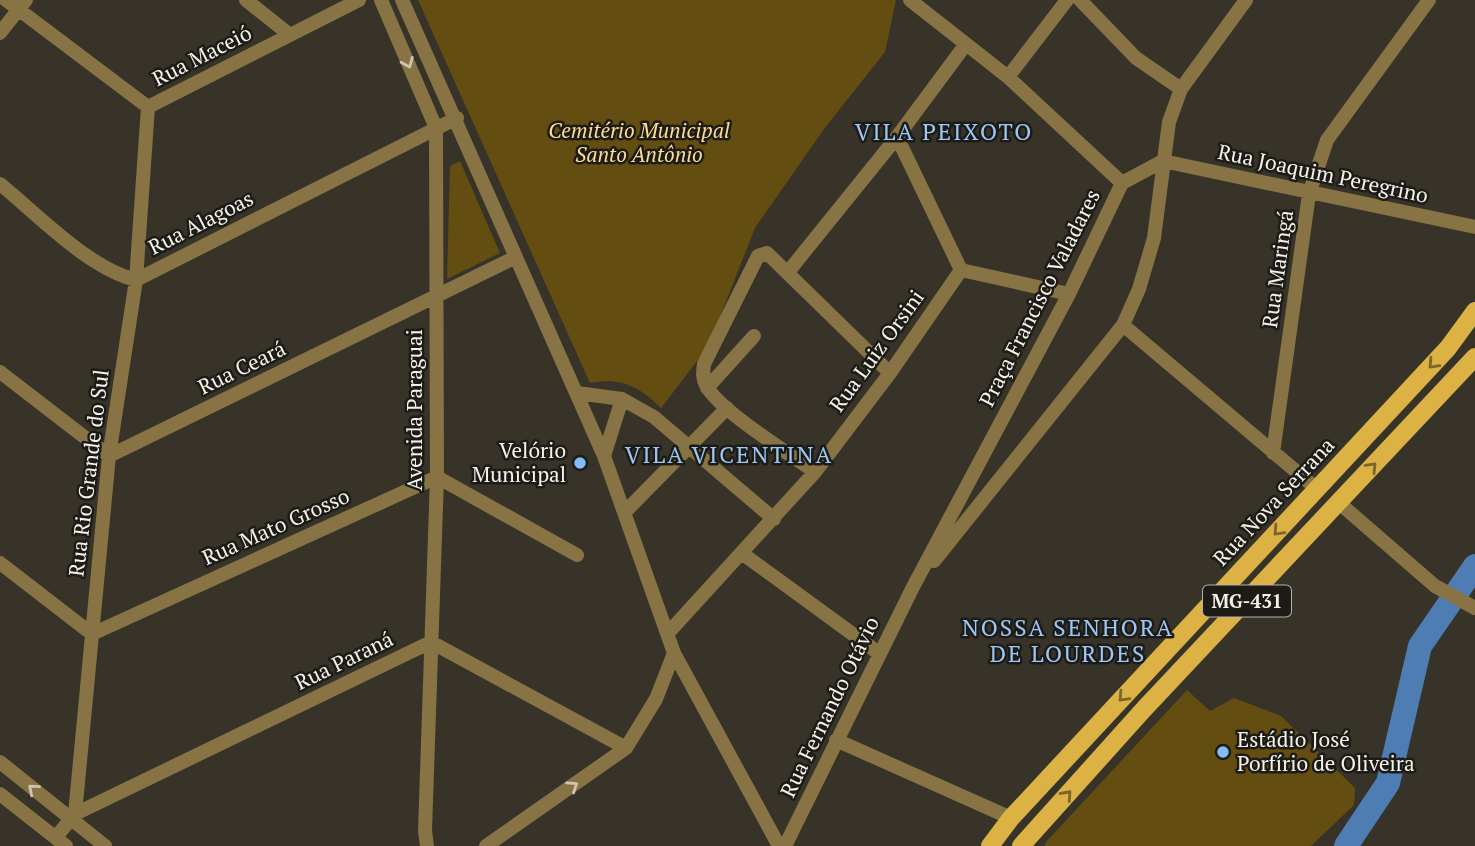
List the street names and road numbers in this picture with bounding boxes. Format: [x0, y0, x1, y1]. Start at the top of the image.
street label: Rua Maceió [147, 18, 256, 92]
street label: Rua Joaquim Peregrino [1216, 137, 1431, 209]
street label: Rua Alagoas [143, 184, 258, 261]
street label: Praça Francisco Valadares [972, 184, 1106, 411]
street label: Rua Maringá [1255, 208, 1299, 329]
street label: Rua Luiz Orsini [822, 284, 930, 417]
street label: Avenida Paraguai [400, 329, 428, 491]
street label: Rua Ceará [193, 334, 290, 400]
street label: Rua Rio Grande do Sul [61, 368, 115, 578]
street label: Rua Nova Serrana [1207, 431, 1340, 571]
street label: Rua Mato Grosso [198, 481, 354, 571]
road number: MG-431 [1203, 586, 1291, 616]
street label: Rua Fernando Otávio [773, 612, 885, 802]
street label: Rua Paraná [290, 624, 398, 696]

